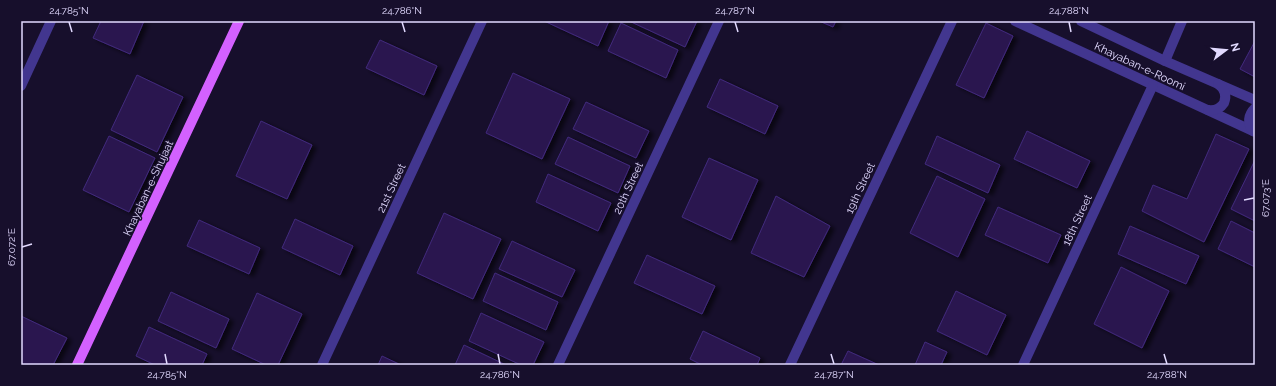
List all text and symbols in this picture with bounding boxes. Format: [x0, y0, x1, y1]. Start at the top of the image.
text: 24.785°N [49, 5, 89, 16]
text: 24.786°N [382, 5, 422, 16]
text: 24.787°N [715, 5, 755, 16]
text: 24.788°N [1049, 5, 1089, 16]
north arrow [1206, 30, 1246, 70]
street label: Khayaban-e-Roomi [1092, 40, 1187, 93]
text: N [1228, 42, 1243, 53]
street label: Khayaban-e-Shujaat [121, 138, 176, 238]
street label: 20th Street [611, 160, 646, 216]
street label: 19th Street [843, 160, 878, 216]
street label: 21st Street [374, 161, 409, 215]
text: 67.073°E [1260, 179, 1271, 217]
street label: 18th Street [1060, 192, 1095, 248]
text: 67.072°E [6, 228, 17, 266]
text: 24.785°N [147, 369, 187, 380]
text: 24.786°N [480, 369, 520, 380]
text: 24.787°N [814, 369, 854, 380]
text: 24.788°N [1147, 369, 1187, 380]

